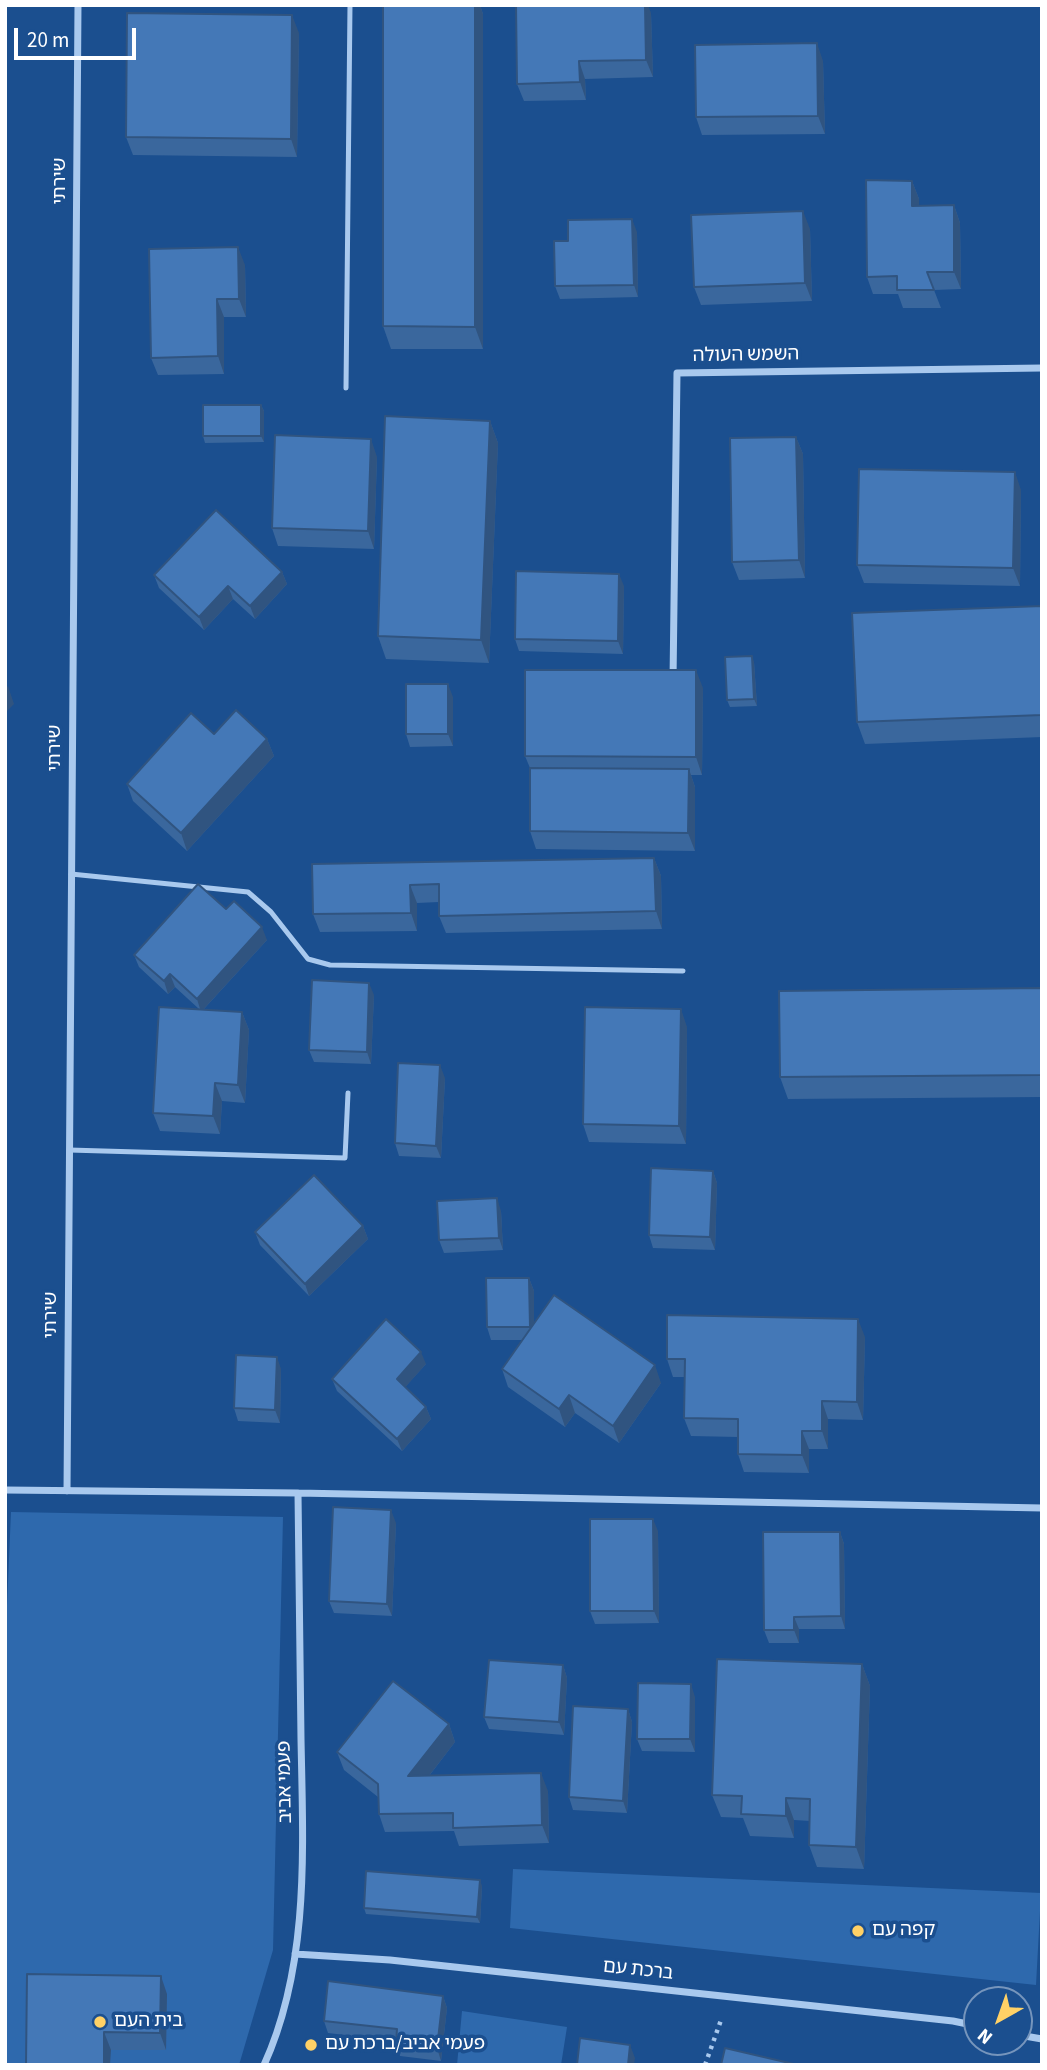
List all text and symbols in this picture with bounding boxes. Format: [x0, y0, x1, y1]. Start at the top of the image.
scale bar [18, 14, 140, 58]
text: 20 m [27, 25, 69, 55]
street label: שירתי [50, 158, 72, 204]
street label: השמש העולה [692, 344, 800, 368]
street label: שירתי [45, 725, 67, 771]
street label: שירתי [41, 1292, 63, 1338]
street label: פעמי אביב [274, 1740, 298, 1824]
place label: קפה עם [872, 1920, 935, 1942]
marker: קפה עם [850, 1923, 866, 1939]
street label: ברכת עם [602, 1956, 674, 1986]
north arrow [963, 1986, 1033, 2056]
place label: בית העם [114, 2011, 183, 2033]
marker: בית העם [92, 2014, 108, 2030]
text: N [972, 2022, 999, 2050]
place label: פעמי אביב/ברכת עם [325, 2034, 485, 2056]
marker: פעמי אביב/ברכת עם [303, 2037, 319, 2053]

